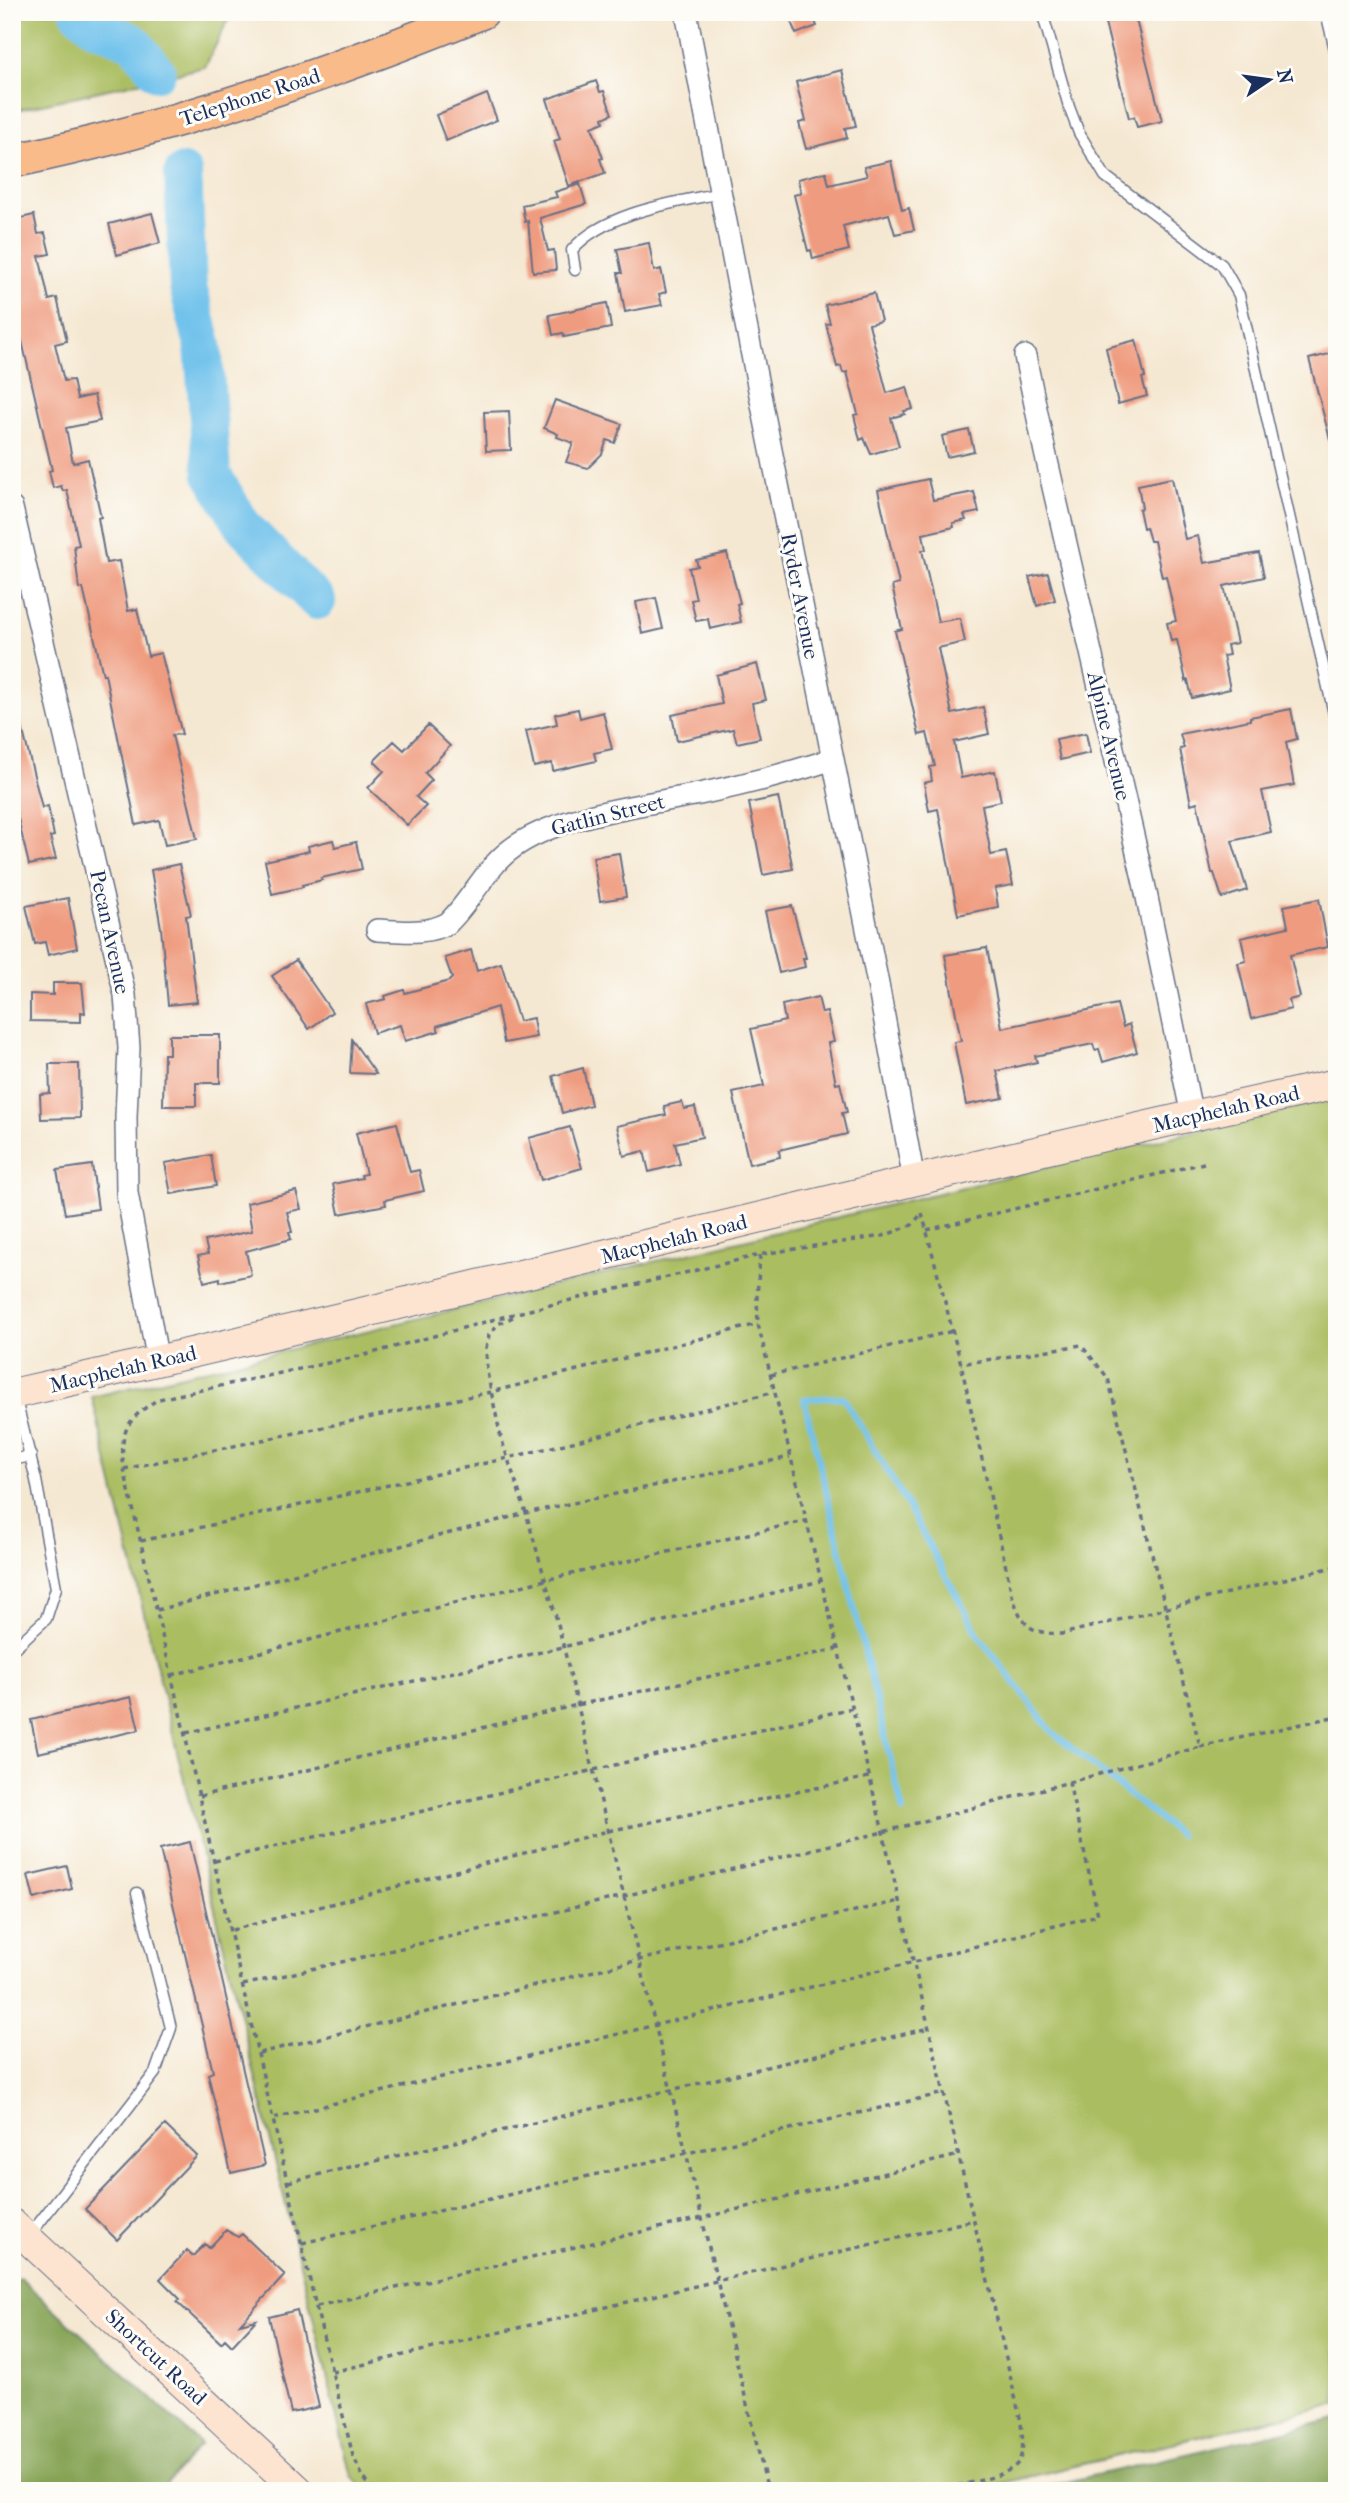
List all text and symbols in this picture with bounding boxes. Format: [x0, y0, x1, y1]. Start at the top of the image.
north arrow [1234, 46, 1304, 116]
street label: Telephone Road [177, 63, 324, 131]
text: N [1272, 67, 1297, 86]
street label: Ryder Avenue [776, 531, 824, 661]
street label: Alpine Avenue [1082, 668, 1136, 803]
street label: Gatlin Street [549, 789, 668, 841]
street label: Pecan Avenue [85, 868, 135, 996]
street label: Macphelah Road [1150, 1080, 1302, 1138]
street label: Macphelah Road [598, 1209, 750, 1269]
street label: Macphelah Road [47, 1340, 199, 1398]
street label: Shortcut Road [100, 2304, 212, 2410]

